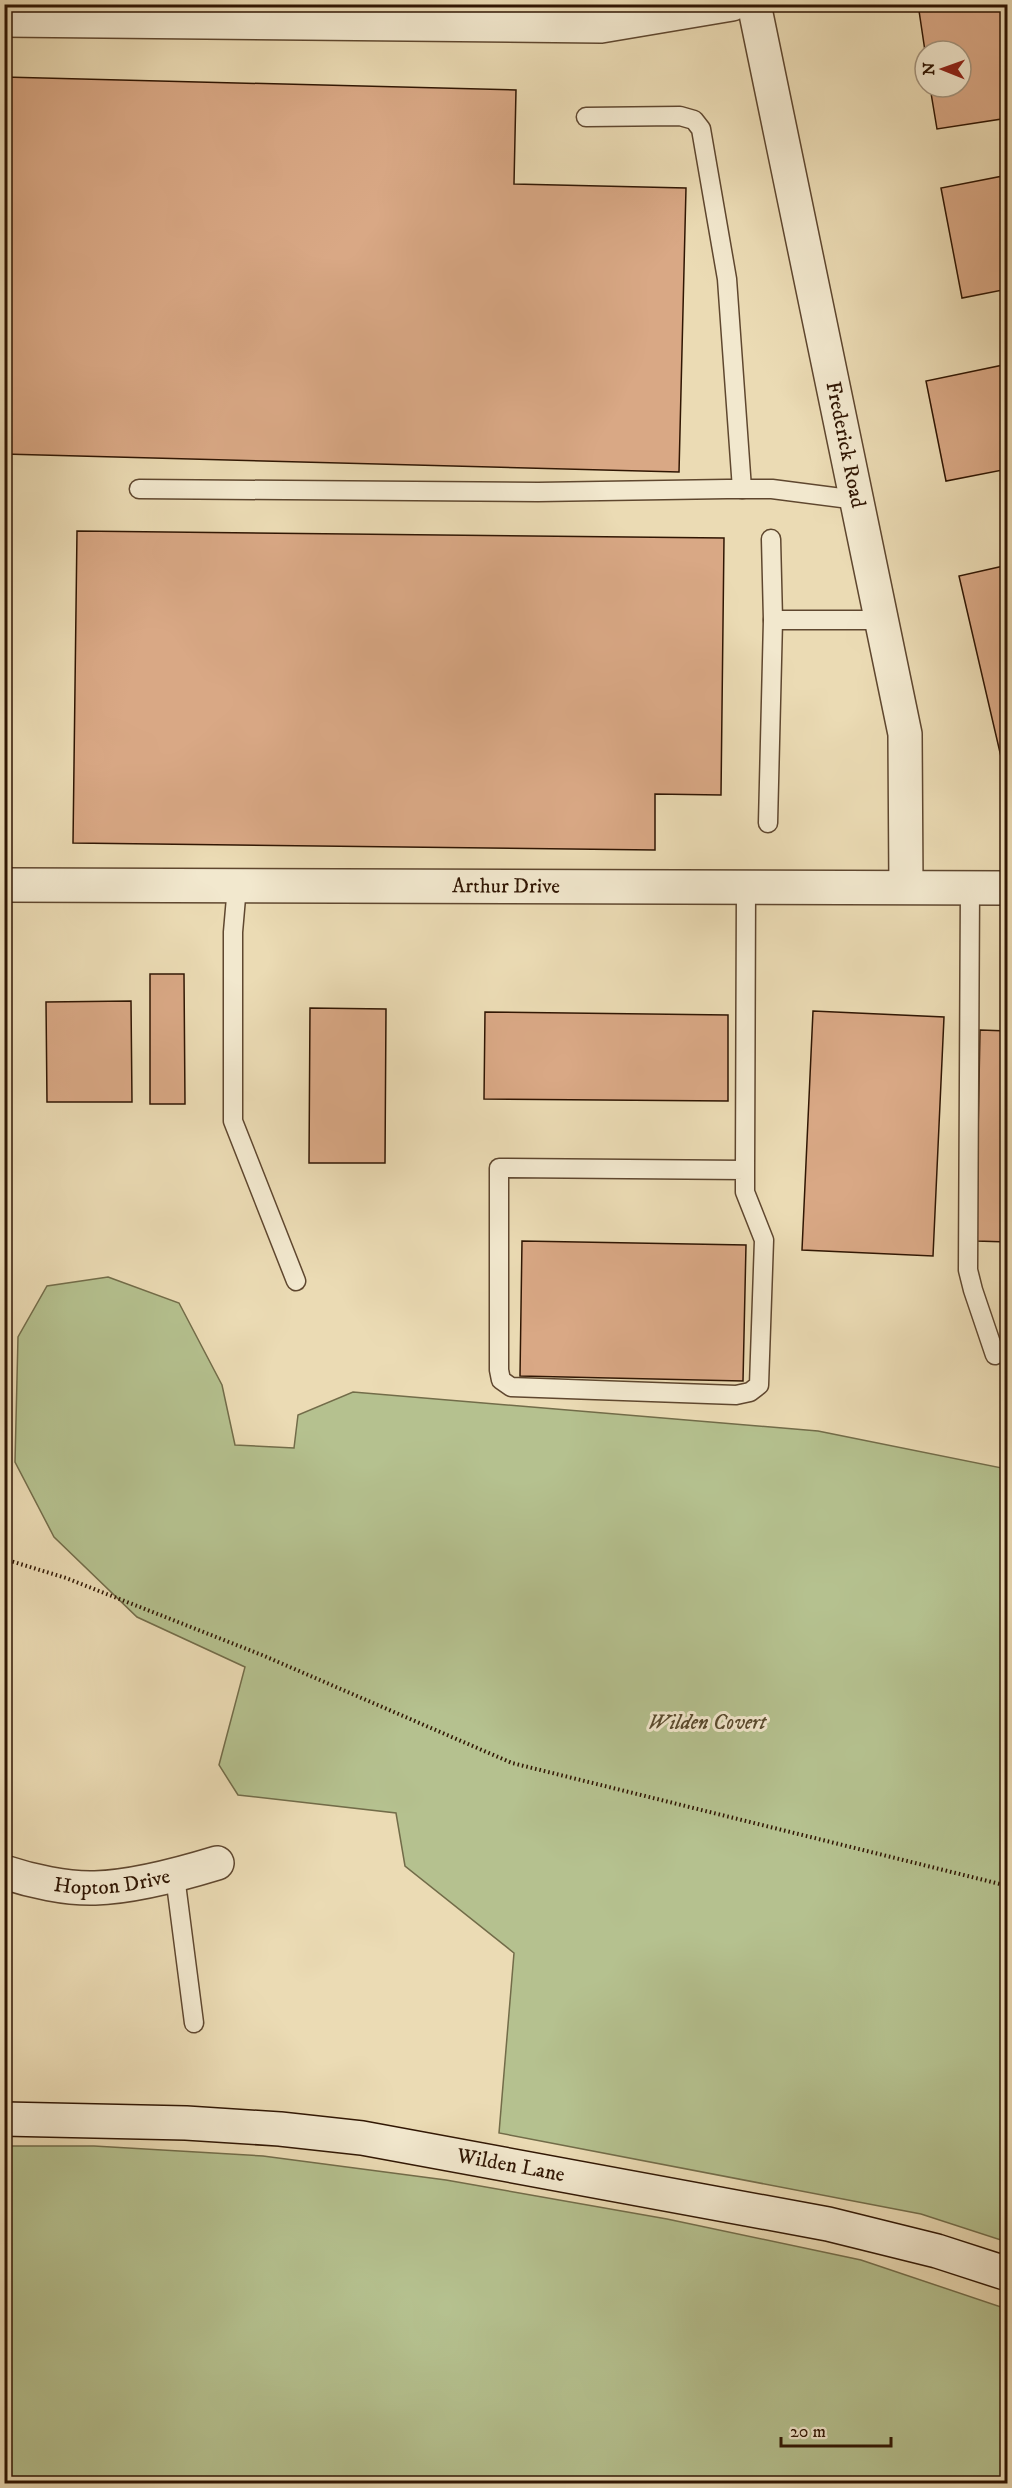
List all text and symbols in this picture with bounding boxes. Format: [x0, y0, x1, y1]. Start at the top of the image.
north arrow [913, 39, 973, 99]
text: N [919, 62, 939, 75]
street label: Frederick Road [819, 379, 871, 511]
street label: Arthur Drive [452, 873, 560, 900]
park label: Wilden Covert [648, 1710, 768, 1736]
street label: Hopton Drive [52, 1863, 173, 1901]
street label: Wilden Lane [454, 2143, 567, 2188]
scale bar [781, 2410, 890, 2448]
text: 20 m [790, 2421, 826, 2443]

